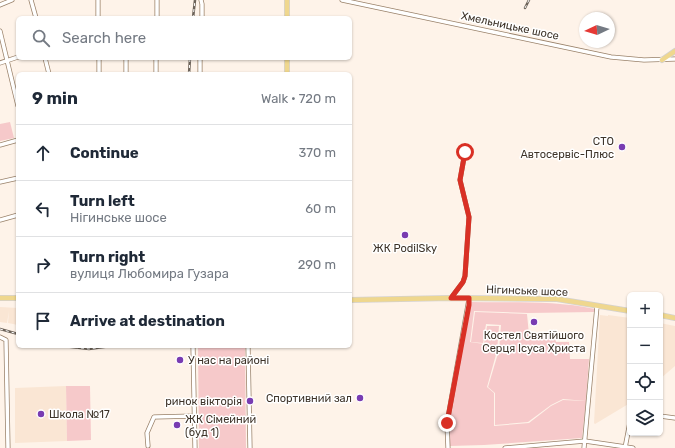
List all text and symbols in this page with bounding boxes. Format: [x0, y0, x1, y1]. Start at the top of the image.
street label: Хмельницьке шосе [460, 9, 560, 43]
north arrow [579, 12, 615, 48]
search box [16, 16, 352, 60]
icon: search [30, 27, 52, 49]
text: Search here [62, 29, 146, 47]
text: 9 min [32, 88, 78, 108]
text: Walk · 720 m [261, 91, 336, 106]
place label: СТО Автосервіс-Плюс [521, 135, 614, 161]
icon: ahead [32, 142, 54, 164]
marker: СТО Автосервіс-Плюс [617, 142, 627, 152]
route start [456, 143, 474, 161]
text: Continue [70, 144, 139, 162]
text: 370 m [299, 145, 336, 160]
text: Turn left [70, 192, 135, 210]
icon: left [32, 198, 54, 220]
text: 60 m [305, 201, 336, 216]
text: Нігинське шосе [70, 210, 167, 225]
marker: ЖК PodilSky [400, 230, 410, 240]
place label: ЖК PodilSky [373, 242, 437, 255]
text: Turn right [70, 248, 145, 266]
icon: right [32, 254, 54, 276]
text: 290 m [298, 257, 336, 272]
text: вулиця Любомира Гузара [70, 266, 229, 281]
street label: Нігинське шосе [486, 283, 568, 299]
map controls [627, 292, 663, 436]
button: + [627, 292, 663, 328]
icon: arrive [32, 310, 54, 332]
text: Arrive at destination [70, 312, 225, 330]
marker: Костел Святійшого Серця Ісуса Христа [529, 317, 539, 327]
button: − [627, 328, 663, 364]
place label: Костел Святійшого Серця Ісуса Христа [482, 329, 586, 355]
place label: У нас на районі [188, 354, 269, 367]
marker: У нас на районі [175, 355, 185, 365]
button: locate [627, 364, 663, 400]
place label: Спортивний зал [266, 392, 352, 405]
marker: Спортивний зал [355, 393, 365, 403]
place label: ринок вікторія [165, 395, 242, 408]
marker: ринок вікторія [245, 396, 255, 406]
button: layers [627, 400, 663, 436]
place label: Школа №17 [49, 408, 110, 421]
marker: Школа №17 [36, 409, 46, 419]
place label: ЖК Сімейний (буд 1) [185, 413, 256, 439]
route end [438, 414, 456, 432]
marker: ЖК Сімейний (буд 1) [172, 420, 182, 430]

